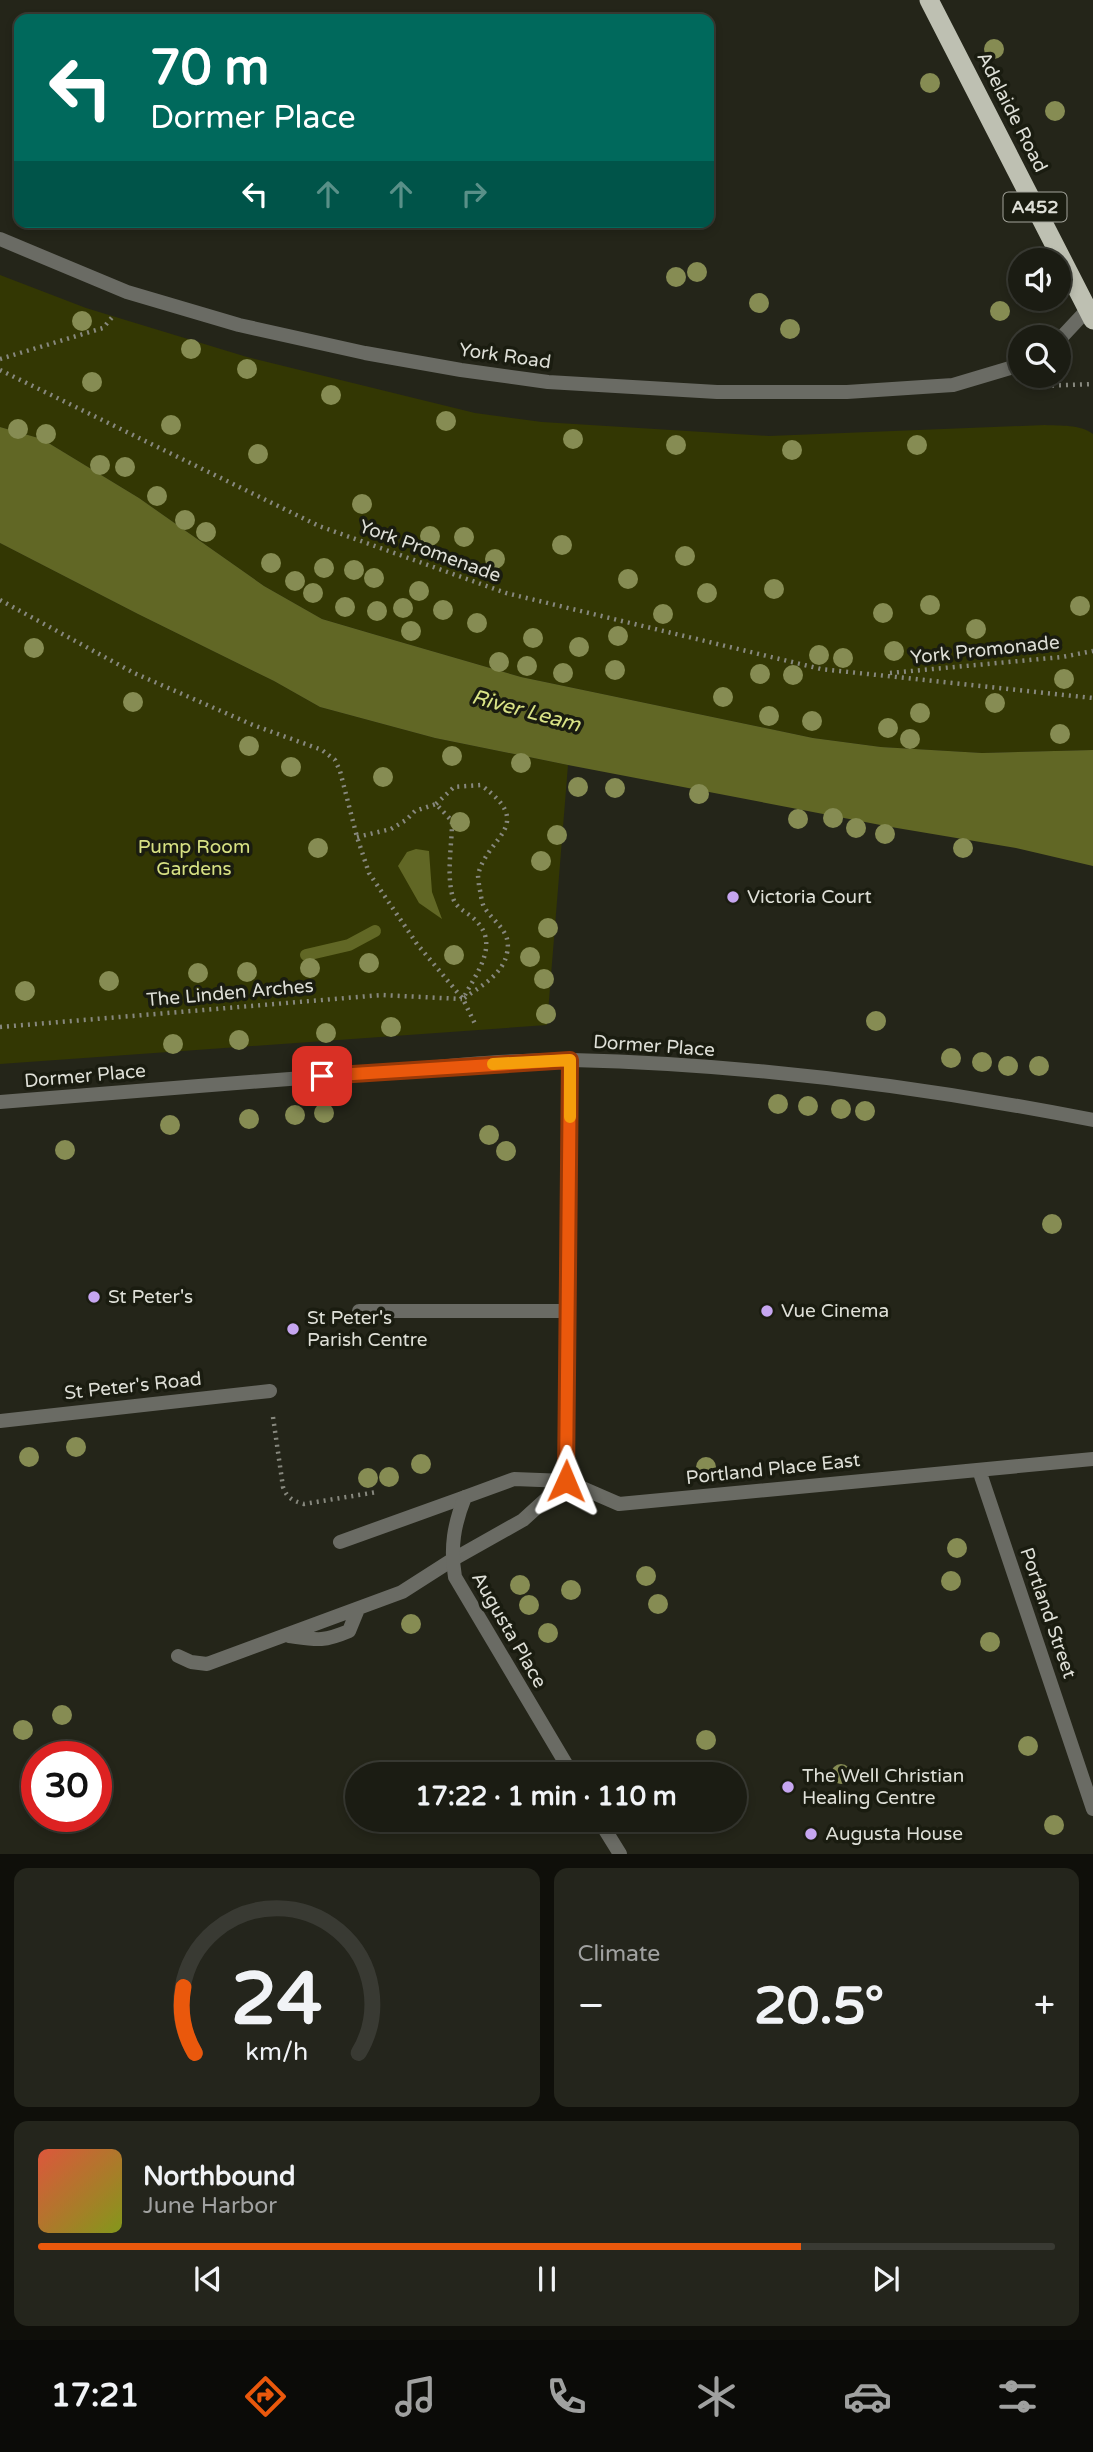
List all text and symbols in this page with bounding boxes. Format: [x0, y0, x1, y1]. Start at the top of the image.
text: 70 m [150, 39, 269, 98]
icon: left [35, 42, 126, 133]
street label: Adelaide Road [972, 48, 1052, 176]
text: Dormer Place [150, 99, 356, 137]
icon: left [236, 175, 274, 213]
icon: ahead [309, 175, 347, 213]
icon: ahead [382, 175, 420, 213]
icon: right [455, 175, 493, 213]
road number: A452 [1004, 192, 1066, 222]
map controls [1008, 248, 1071, 388]
button: sound [1008, 248, 1071, 311]
button: search [1008, 325, 1071, 388]
street label: York Road [458, 339, 552, 373]
street label: York Promenade [356, 515, 504, 587]
street label: York Promonade [909, 631, 1061, 669]
water label: River Leam [469, 684, 584, 738]
park label: Pump Room Gardens [138, 836, 250, 880]
place label: Victoria Court [747, 886, 872, 908]
marker: Victoria Court [725, 889, 741, 905]
street label: The Linden Arches [145, 975, 315, 1011]
street label: Dormer Place [592, 1031, 716, 1061]
pin [292, 1046, 352, 1106]
icon: arrive [303, 1057, 341, 1095]
street label: Dormer Place [23, 1060, 147, 1092]
place label: St Peter's [108, 1286, 193, 1308]
marker: St Peter's [86, 1289, 102, 1305]
place label: Vue Cinema [781, 1300, 889, 1322]
marker: Vue Cinema [759, 1303, 775, 1319]
place label: St Peter's Parish Centre [307, 1307, 428, 1351]
marker: St Peter's Parish Centre [285, 1321, 301, 1337]
street label: St Peter's Road [63, 1368, 203, 1404]
position arrow [529, 1444, 603, 1518]
street label: Portland Place East [685, 1449, 861, 1489]
street label: Portland Street [1015, 1545, 1081, 1681]
street label: Augusta Place [467, 1568, 551, 1692]
speed limit sign: 30 [21, 1741, 112, 1832]
place label: The Well Christian Healing Centre [802, 1765, 964, 1809]
marker: The Well Christian Healing Centre [780, 1779, 796, 1795]
text: 17:22 · 1 min · 110 m [415, 1781, 677, 1812]
place label: Augusta House [825, 1823, 963, 1845]
marker: Augusta House [803, 1826, 819, 1842]
text: Climate [578, 1940, 660, 1968]
text: 24 [231, 1957, 322, 2045]
text: 20.5° [754, 1975, 884, 2038]
text: − [578, 1983, 605, 2029]
text: + [1034, 1983, 1055, 2029]
text: km/h [245, 2037, 308, 2067]
text: Northbound [143, 2161, 295, 2192]
text: June Harbor [143, 2192, 277, 2220]
icon: previous [189, 2260, 227, 2298]
icon: pause [528, 2260, 566, 2298]
icon: next [867, 2260, 905, 2298]
icon: directions [241, 2372, 290, 2421]
icon: music [391, 2372, 440, 2421]
icon: phone [542, 2372, 591, 2421]
icon: climate [692, 2372, 741, 2421]
icon: car [843, 2372, 892, 2421]
icon: filters [993, 2372, 1042, 2421]
text: 17:21 [51, 2377, 139, 2415]

